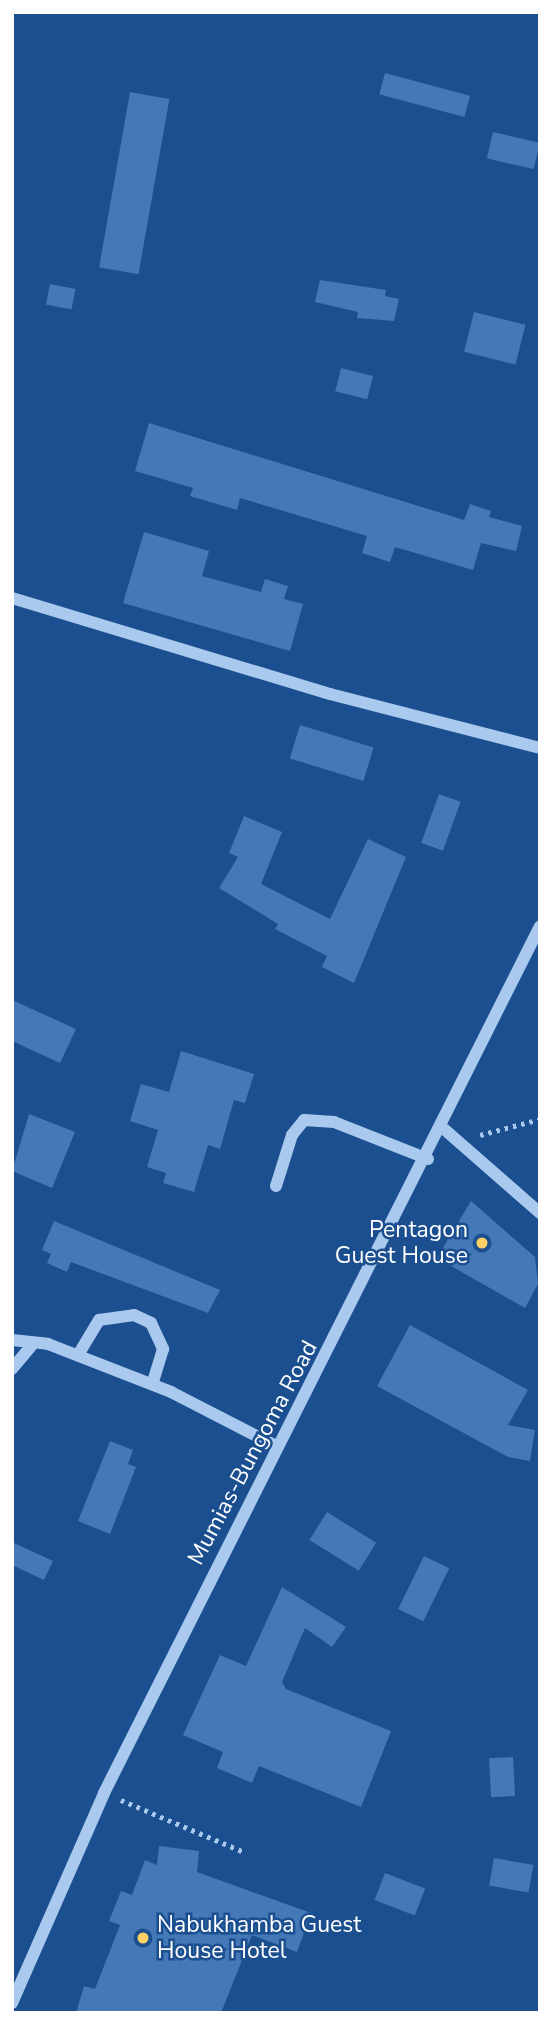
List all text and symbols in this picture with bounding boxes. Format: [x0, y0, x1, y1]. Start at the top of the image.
place label: Pentagon Guest House [335, 1216, 468, 1270]
marker: Pentagon Guest House [474, 1235, 490, 1251]
street label: Mumias-Bungoma Road [182, 1336, 324, 1570]
place label: Nabukhamba Guest House Hotel [157, 1911, 361, 1965]
marker: Nabukhamba Guest House Hotel [135, 1930, 151, 1946]

